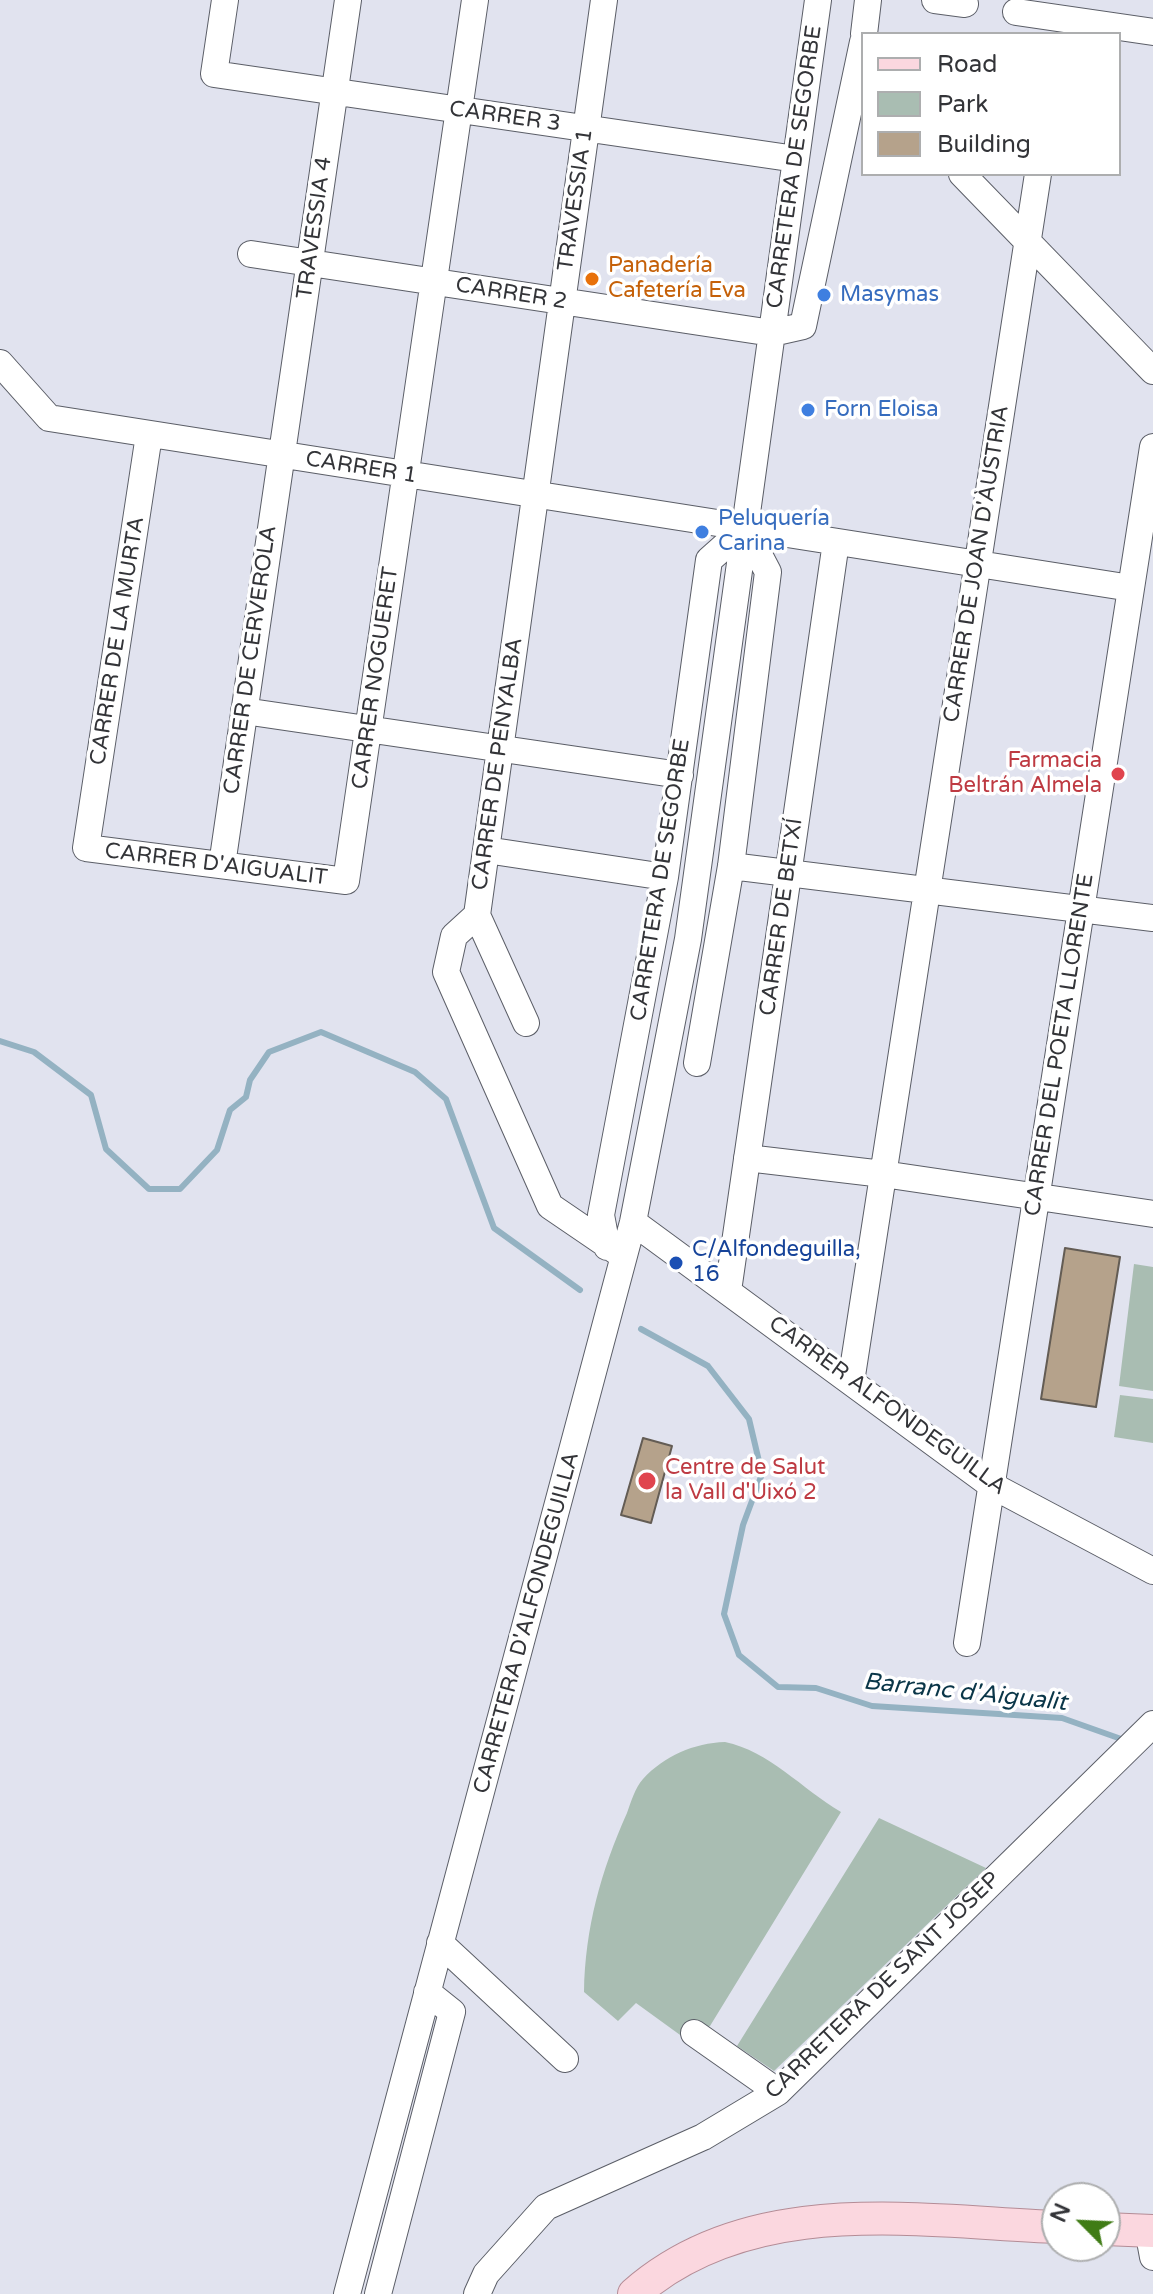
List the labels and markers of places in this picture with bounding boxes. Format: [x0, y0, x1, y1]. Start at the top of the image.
place label: Panadería Cafetería Eva [608, 253, 746, 304]
marker: Panadería Cafetería Eva [583, 270, 601, 288]
place label: Masymas [840, 282, 939, 308]
marker: Masymas [815, 286, 833, 304]
place label: Forn Eloisa [824, 397, 939, 423]
marker: Forn Eloisa [799, 401, 817, 419]
place label: Peluquería Carina [718, 506, 830, 558]
marker: Peluquería Carina [693, 523, 711, 541]
place label: Farmacia Beltrán Almela [948, 748, 1102, 800]
marker: Farmacia Beltrán Almela [1109, 765, 1127, 783]
place label: C/Alfondeguilla, 16 [692, 1237, 861, 1288]
marker: C/Alfondeguilla, 16 [667, 1254, 685, 1272]
place label: Centre de Salut la Vall d'Uixó 2 [665, 1455, 825, 1506]
marker: Centre de Salut la Vall d'Uixó 2 [636, 1470, 658, 1492]

